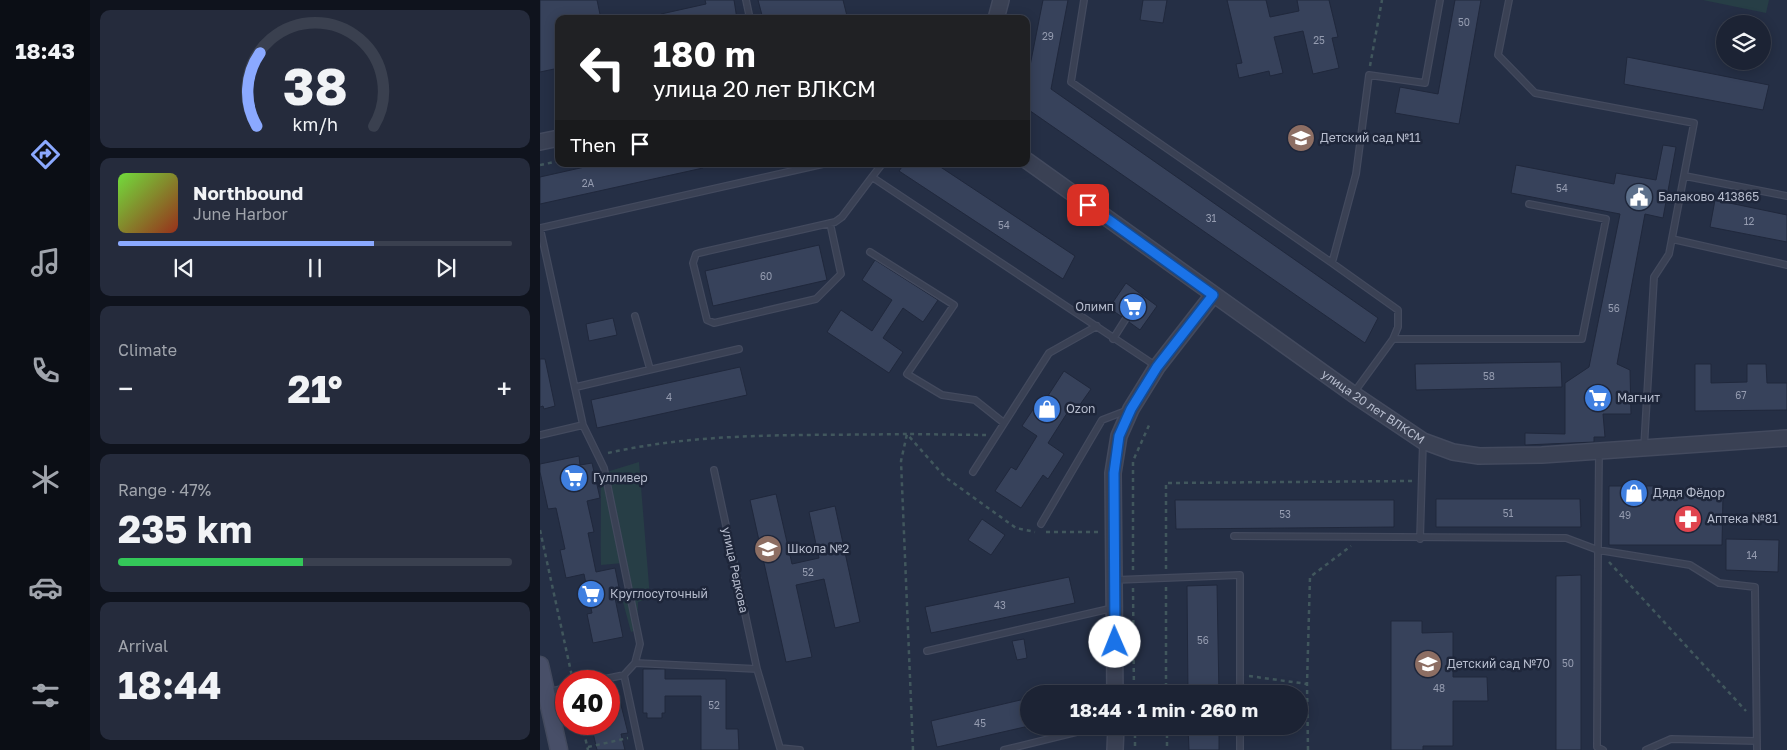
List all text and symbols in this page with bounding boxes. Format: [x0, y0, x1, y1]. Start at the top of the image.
map controls [1716, 15, 1771, 70]
button: layers [1716, 15, 1771, 70]
house number: 50 [1458, 16, 1470, 28]
house number: 29 [1042, 30, 1054, 42]
text: 180 m [653, 33, 756, 75]
house number: 25 [1313, 34, 1325, 46]
icon: left [570, 35, 635, 100]
text: 18:43 [15, 37, 75, 64]
text: 38 [282, 54, 348, 116]
text: улица 20 лет ВЛКСМ [653, 75, 876, 102]
text: km/h [292, 113, 338, 135]
school or university icon: Детский сад №11 [1286, 123, 1316, 153]
icon: arrive [626, 130, 654, 158]
place label: Детский сад №11 [1320, 130, 1421, 145]
text: Then [570, 133, 616, 156]
icon: directions [28, 137, 63, 172]
house number: 2А [582, 177, 595, 189]
text: Northbound [193, 181, 303, 204]
house number: 54 [1556, 182, 1568, 194]
public building icon: Балаково 413865 [1624, 182, 1654, 212]
pin [1067, 184, 1109, 226]
place label: Балаково 413865 [1658, 189, 1759, 204]
icon: arrive [1074, 191, 1102, 219]
text: June Harbor [193, 204, 288, 224]
house number: 31 [1206, 212, 1216, 224]
house number: 12 [1744, 215, 1755, 227]
house number: 54 [998, 219, 1010, 231]
icon: music [28, 245, 63, 280]
icon: previous [170, 254, 198, 282]
icon: pause [301, 254, 329, 282]
icon: next [432, 254, 460, 282]
house number: 60 [760, 270, 772, 282]
supermarket icon: Олимп [1118, 292, 1148, 322]
place label: Олимп [1075, 299, 1114, 314]
house number: 56 [1608, 302, 1620, 314]
text: Climate [118, 340, 177, 360]
icon: phone [28, 353, 63, 388]
text: 21° [288, 366, 343, 411]
street label: улица 20 лет ВЛКСМ [1319, 366, 1428, 447]
house number: 58 [1483, 370, 1495, 382]
text: − [118, 372, 133, 405]
text: + [497, 372, 512, 405]
supermarket icon: Магнит [1583, 383, 1613, 413]
house number: 67 [1735, 389, 1747, 401]
place label: Магнит [1617, 390, 1660, 405]
house number: 4 [666, 391, 672, 403]
shop icon: Ozon [1032, 394, 1062, 424]
place label: Ozon [1066, 401, 1095, 416]
icon: climate [28, 462, 63, 497]
supermarket icon: Гулливер [559, 463, 589, 493]
place label: Гулливер [593, 470, 648, 485]
shop icon: Дядя Фёдор [1619, 478, 1649, 508]
text: Range · 47% [118, 480, 211, 500]
place label: Дядя Фёдор [1653, 485, 1725, 500]
pharmacy icon: Аптека №81 [1673, 504, 1703, 534]
text: 235 km [118, 506, 252, 551]
house number: 51 [1503, 507, 1513, 519]
house number: 53 [1279, 508, 1291, 520]
house number: 49 [1619, 509, 1631, 521]
place label: Аптека №81 [1707, 511, 1778, 526]
street label: улица Редкова [719, 526, 752, 614]
school or university icon: Школа №2 [753, 534, 783, 564]
place label: Школа №2 [787, 541, 849, 556]
house number: 14 [1747, 549, 1757, 561]
house number: 52 [802, 566, 814, 578]
icon: car [28, 570, 63, 605]
supermarket icon: Круглосуточный [576, 579, 606, 609]
place label: Круглосуточный [610, 586, 708, 601]
house number: 43 [994, 599, 1006, 611]
position arrow [1088, 615, 1140, 667]
house number: 56 [1197, 634, 1209, 646]
text: Arrival [118, 636, 168, 656]
school or university icon: Детский сад №70 [1413, 649, 1443, 679]
place label: Детский сад №70 [1447, 656, 1550, 671]
house number: 50 [1562, 657, 1574, 669]
text: 18:44 [118, 662, 222, 707]
speed limit sign: 40 [555, 670, 620, 735]
icon: filters [28, 678, 63, 713]
house number: 48 [1433, 682, 1445, 694]
text: 18:44 · 1 min · 260 m [1070, 698, 1258, 721]
house number: 52 [708, 699, 720, 711]
house number: 45 [974, 717, 986, 729]

